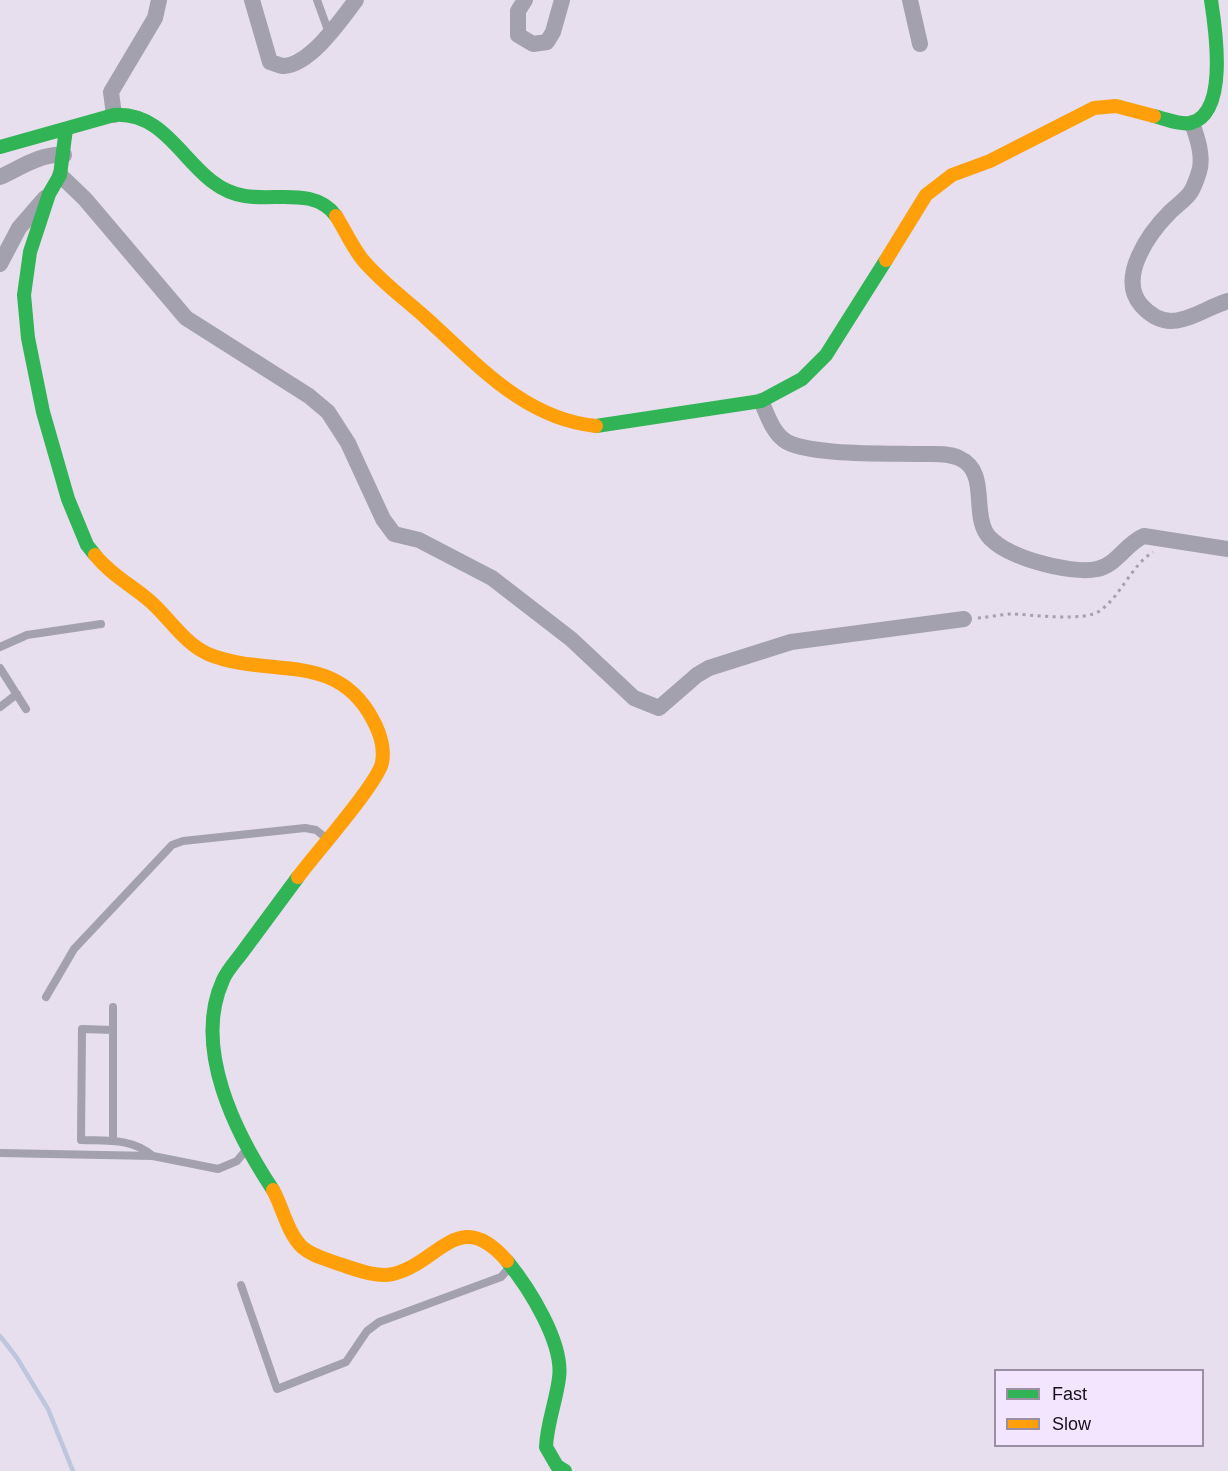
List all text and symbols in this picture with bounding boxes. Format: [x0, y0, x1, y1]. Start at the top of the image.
legend [994, 1369, 1204, 1447]
text: Fast [1052, 1384, 1087, 1404]
text: Slow [1052, 1414, 1091, 1434]

